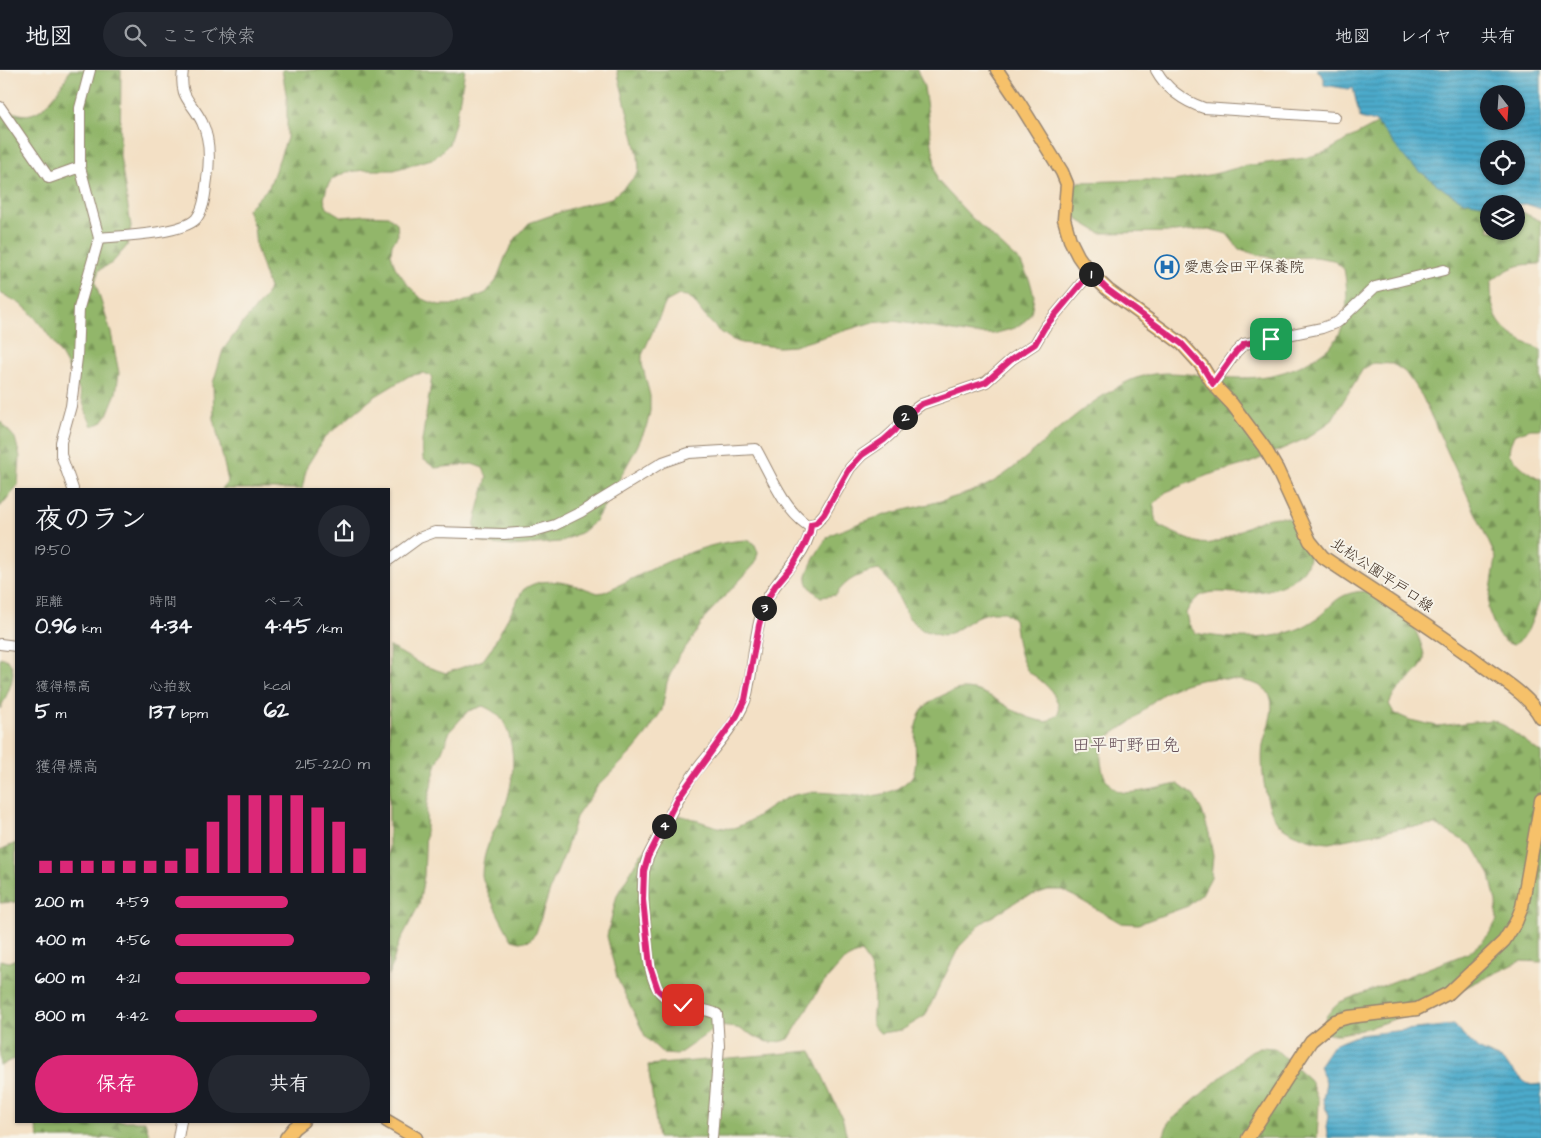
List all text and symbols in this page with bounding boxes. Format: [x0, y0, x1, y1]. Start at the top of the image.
search box [103, 12, 453, 57]
text: 地図 [25, 20, 73, 54]
icon: search [121, 21, 149, 49]
text: ここで検索 [161, 23, 256, 50]
text: 地図 [1335, 24, 1371, 49]
text: レイヤ [1399, 24, 1452, 49]
text: 共有 [1480, 24, 1516, 49]
north arrow [1480, 85, 1525, 130]
map controls [1480, 85, 1525, 240]
button: locate [1480, 140, 1525, 185]
button: layers [1480, 195, 1525, 240]
hospital icon: 愛恵会田平保養院 [1154, 254, 1180, 280]
place label: 愛恵会田平保養院 [1184, 257, 1304, 278]
pin: 1 [1078, 262, 1104, 286]
text: 1 [1091, 264, 1092, 284]
pin [1250, 318, 1292, 360]
icon: arrive [1257, 325, 1285, 353]
pin: 2 [892, 404, 918, 430]
text: 2 [901, 407, 910, 427]
text: 夜のラン [35, 500, 147, 539]
button: share [318, 505, 370, 557]
street label: 北松公園平戸口線 [1326, 533, 1438, 617]
text: 19:50 [35, 539, 70, 561]
text: 距離 [35, 592, 63, 612]
text: 時間 [149, 592, 177, 612]
text: ペース [264, 592, 305, 612]
pin: 3 [752, 596, 776, 620]
text: 3 [761, 598, 768, 618]
text: 0.96 [35, 612, 76, 641]
text: 4:34 [149, 612, 192, 641]
text: 4:45 [264, 612, 311, 641]
text: km [76, 619, 101, 639]
text: /km [311, 619, 342, 639]
text: kcal [264, 676, 290, 696]
text: 獲得標高 [35, 677, 91, 697]
text: 心拍数 [149, 677, 191, 697]
text: 62 [264, 696, 289, 725]
text: 5 [35, 697, 50, 726]
text: 137 [149, 697, 176, 726]
text: m [50, 704, 66, 724]
text: bpm [176, 704, 208, 724]
district label: 田平町野田免 [1072, 733, 1180, 758]
text: 215–220 m [295, 753, 370, 775]
text: 獲得標高 [35, 756, 99, 778]
pin: 4 [652, 814, 676, 838]
text: 4 [660, 816, 669, 836]
text: 200 m [35, 891, 83, 913]
text: 4:59 [115, 891, 149, 913]
text: 400 m [35, 929, 85, 951]
text: 4:56 [115, 929, 150, 951]
text: 600 m [35, 967, 84, 989]
text: 4:21 [115, 967, 140, 989]
pin [662, 984, 704, 1026]
icon: check [669, 991, 697, 1019]
text: 800 m [35, 1005, 84, 1027]
text: 4:42 [115, 1005, 149, 1027]
button: 保存 [35, 1055, 198, 1113]
button: 共有 [208, 1055, 370, 1113]

